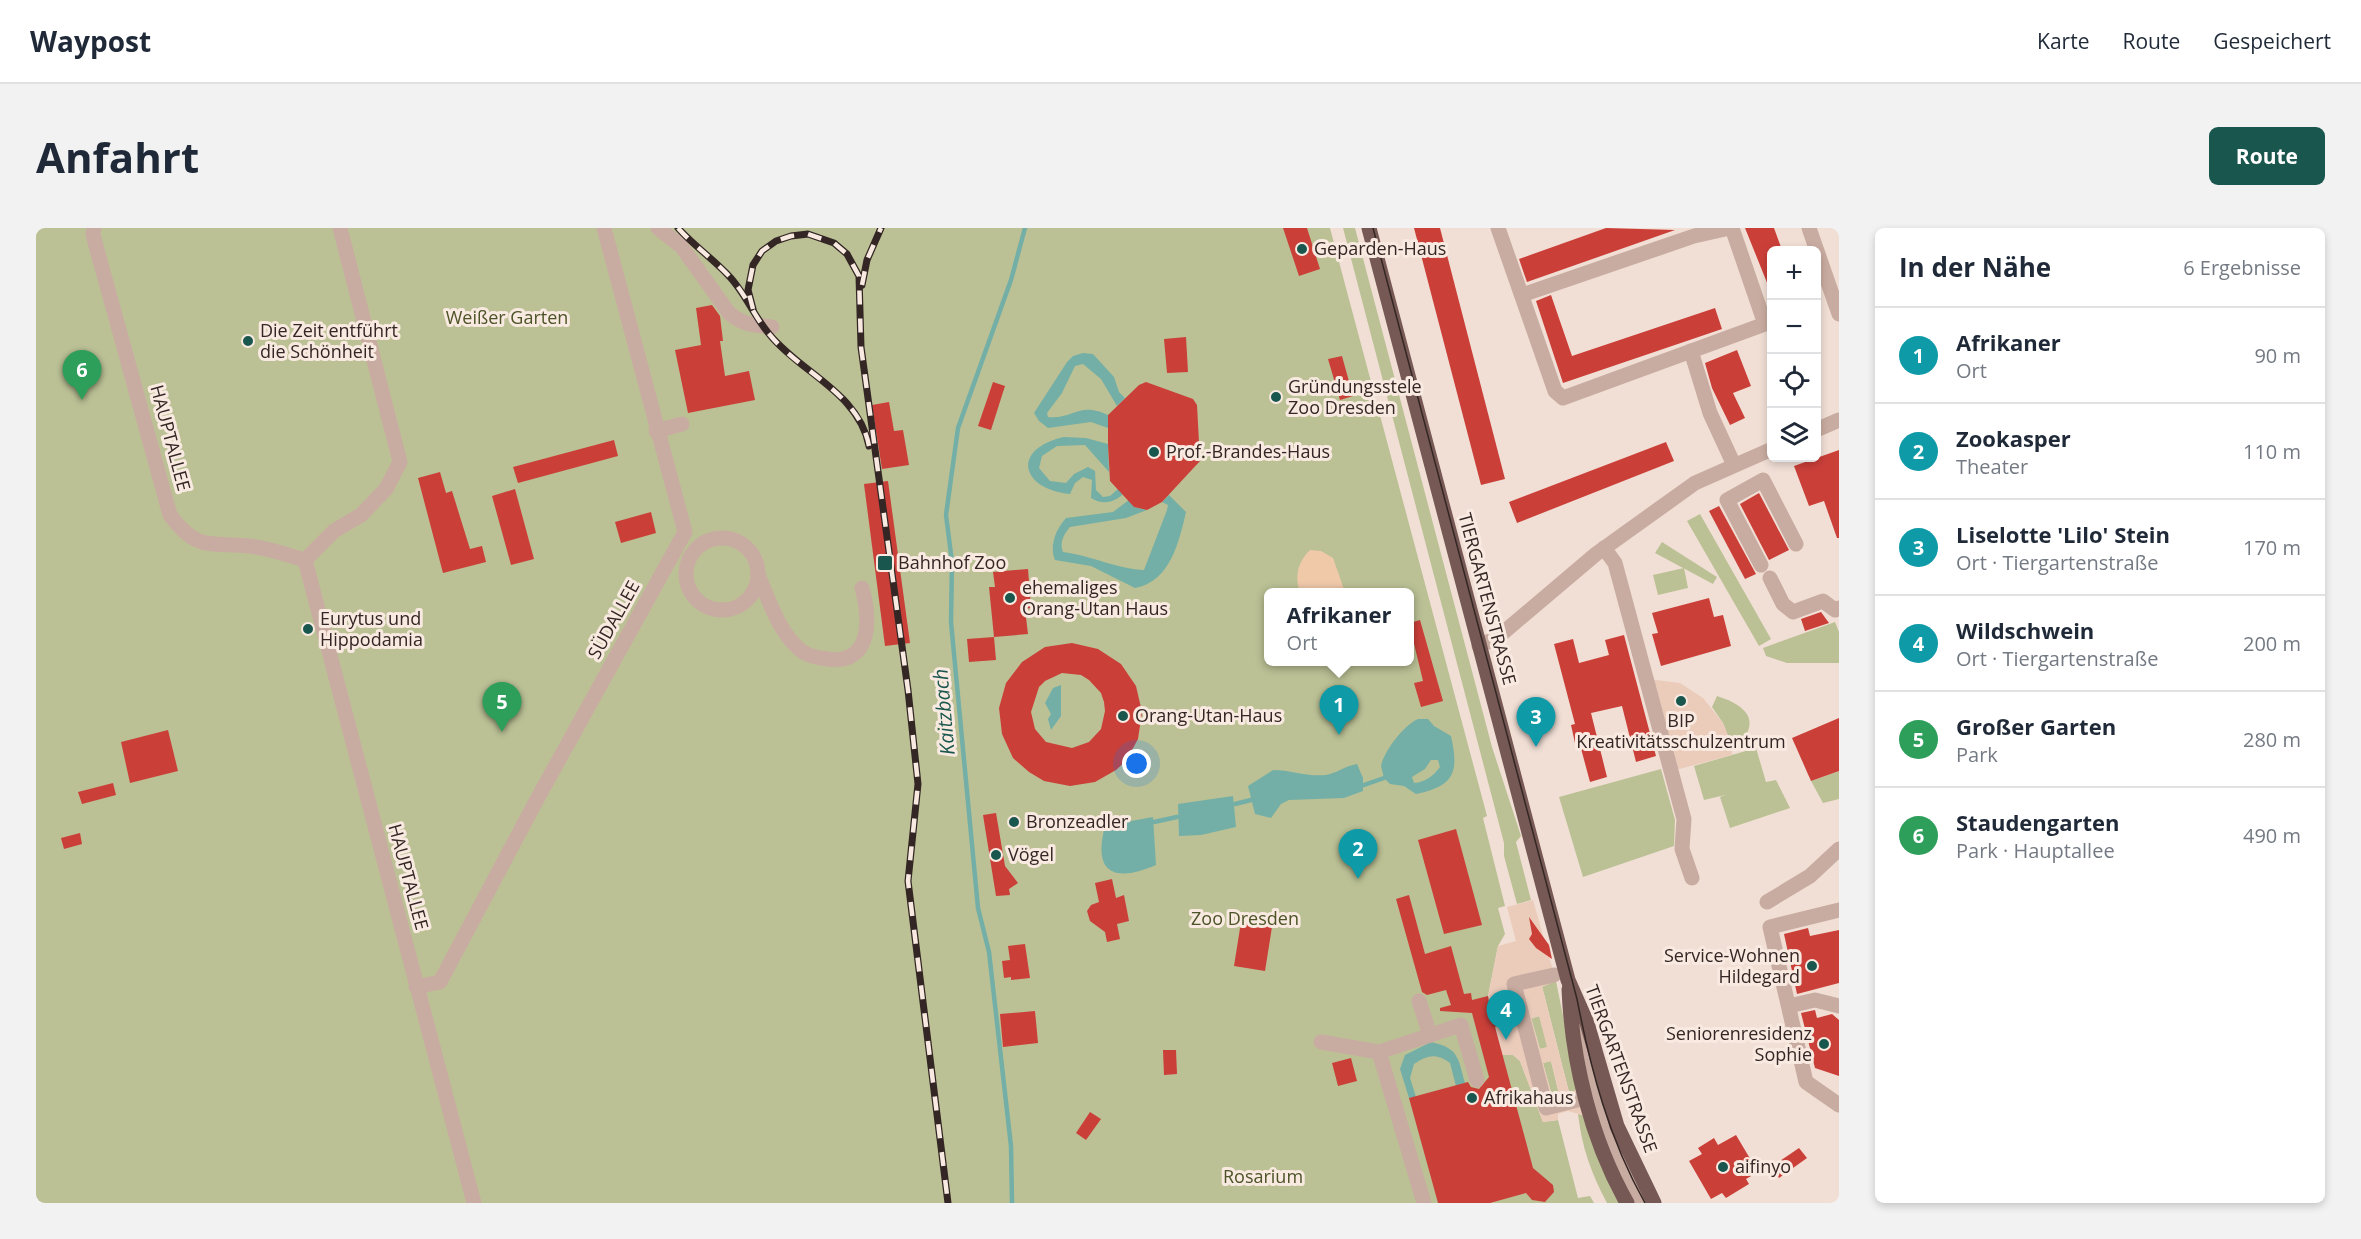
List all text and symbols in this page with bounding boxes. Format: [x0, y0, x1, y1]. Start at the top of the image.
text: Waypost [30, 22, 151, 60]
text: Karte [2037, 27, 2089, 55]
text: Route [2122, 27, 2180, 55]
text: Gespeichert [2213, 27, 2331, 55]
button: Route [2209, 127, 2325, 185]
text: Anfahrt [36, 128, 199, 185]
place label: Geparden-Haus [1314, 236, 1446, 260]
marker: Geparden-Haus [1295, 242, 1309, 256]
map controls [1767, 246, 1821, 462]
button: + [1767, 246, 1821, 300]
text: In der Nähe [1899, 249, 2051, 285]
text: 6 Ergebnisse [2183, 254, 2301, 281]
button: − [1767, 300, 1821, 354]
park label: Weißer Garten [446, 305, 568, 329]
place label: Die Zeit entführt die Schönheit [260, 318, 398, 363]
text: Afrikaner [1956, 327, 2061, 357]
marker: Die Zeit entführt die Schönheit [241, 334, 255, 348]
text: 1 [1913, 342, 1924, 369]
text: 90 m [2254, 342, 2301, 369]
pin: 6 [62, 350, 102, 400]
button: locate [1767, 354, 1821, 408]
text: Ort [1956, 357, 1987, 384]
place label: Gründungsstele Zoo Dresden [1288, 374, 1422, 419]
street label: HAUPTALLEE [145, 382, 197, 493]
marker: Gründungsstele Zoo Dresden [1269, 390, 1283, 404]
button: layers [1767, 408, 1821, 462]
text: Zookasper [1956, 423, 2071, 453]
text: 2 [1913, 438, 1924, 465]
text: 110 m [2243, 438, 2301, 465]
place label: Prof.-Brandes-Haus [1166, 439, 1330, 463]
marker: Prof.-Brandes-Haus [1147, 445, 1161, 459]
text: Theater [1956, 453, 2028, 480]
street label: TIERGARTENSTRASSE [1453, 510, 1522, 687]
text: Liselotte 'Lilo' Stein [1956, 519, 2170, 549]
text: 3 [1913, 534, 1924, 561]
text: 170 m [2243, 534, 2301, 561]
text: Ort · Tiergartenstraße [1956, 549, 2158, 576]
place label: Bahnhof Zoo [898, 550, 1006, 574]
marker: Bahnhof Zoo [876, 554, 894, 572]
place label: ehemaliges Orang-Utan Haus [1022, 575, 1168, 620]
street label: SÜDALLEE [582, 576, 645, 663]
popup [1264, 588, 1414, 666]
marker: ehemaliges Orang-Utan Haus [1003, 591, 1017, 605]
text: Afrikaner [1287, 599, 1391, 629]
place label: Eurytus und Hippodamia [320, 606, 423, 651]
text: Wildschwein [1956, 615, 2094, 645]
marker: Eurytus und Hippodamia [301, 622, 315, 636]
text: Ort [1287, 629, 1317, 656]
text: 4 [1913, 630, 1924, 657]
text: 200 m [2243, 630, 2301, 657]
text: Ort · Tiergartenstraße [1956, 645, 2158, 672]
water label: Kaitzbach [926, 668, 961, 756]
pin: 5 [482, 682, 522, 732]
pin: 1 [1320, 686, 1358, 735]
marker: BIP Kreativitätsschulzentrum [1674, 694, 1688, 708]
pin: 3 [1516, 698, 1556, 747]
place label: Orang-Utan-Haus [1135, 703, 1282, 727]
place label: BIP Kreativitätsschulzentrum [1576, 708, 1786, 753]
marker: Orang-Utan-Haus [1116, 709, 1130, 723]
text: Großer Garten [1956, 711, 2116, 741]
text: 5 [1913, 726, 1924, 753]
text: 280 m [2243, 726, 2301, 753]
text: Park [1956, 741, 1998, 768]
your location [1122, 749, 1151, 778]
text: Staudengarten [1956, 807, 2120, 837]
place label: Bronzeadler [1026, 809, 1129, 833]
marker: Bronzeadler [1007, 815, 1021, 829]
street label: HAUPTALLEE [383, 821, 435, 932]
text: 6 [1913, 822, 1924, 849]
text: 490 m [2243, 822, 2301, 849]
pin: 2 [1338, 830, 1378, 879]
text: Park · Hauptallee [1956, 837, 2115, 864]
place label: Vögel [1008, 842, 1054, 866]
marker: Vögel [989, 848, 1003, 862]
park label: Zoo Dresden [1191, 906, 1299, 930]
place label: Service-Wohnen Hildegard [1664, 943, 1800, 988]
marker: Service-Wohnen Hildegard [1805, 959, 1819, 973]
street label: TIERGARTENSTRASSE [1580, 981, 1664, 1156]
pin: 4 [1486, 990, 1526, 1040]
place label: Seniorenresidenz Sophie [1666, 1021, 1812, 1066]
marker: Seniorenresidenz Sophie [1817, 1037, 1831, 1051]
place label: Afrikahaus [1484, 1085, 1573, 1109]
marker: Afrikahaus [1465, 1091, 1479, 1105]
place label: aifinyo [1735, 1154, 1791, 1178]
marker: aifinyo [1716, 1160, 1730, 1174]
park label: Rosarium [1223, 1164, 1303, 1188]

